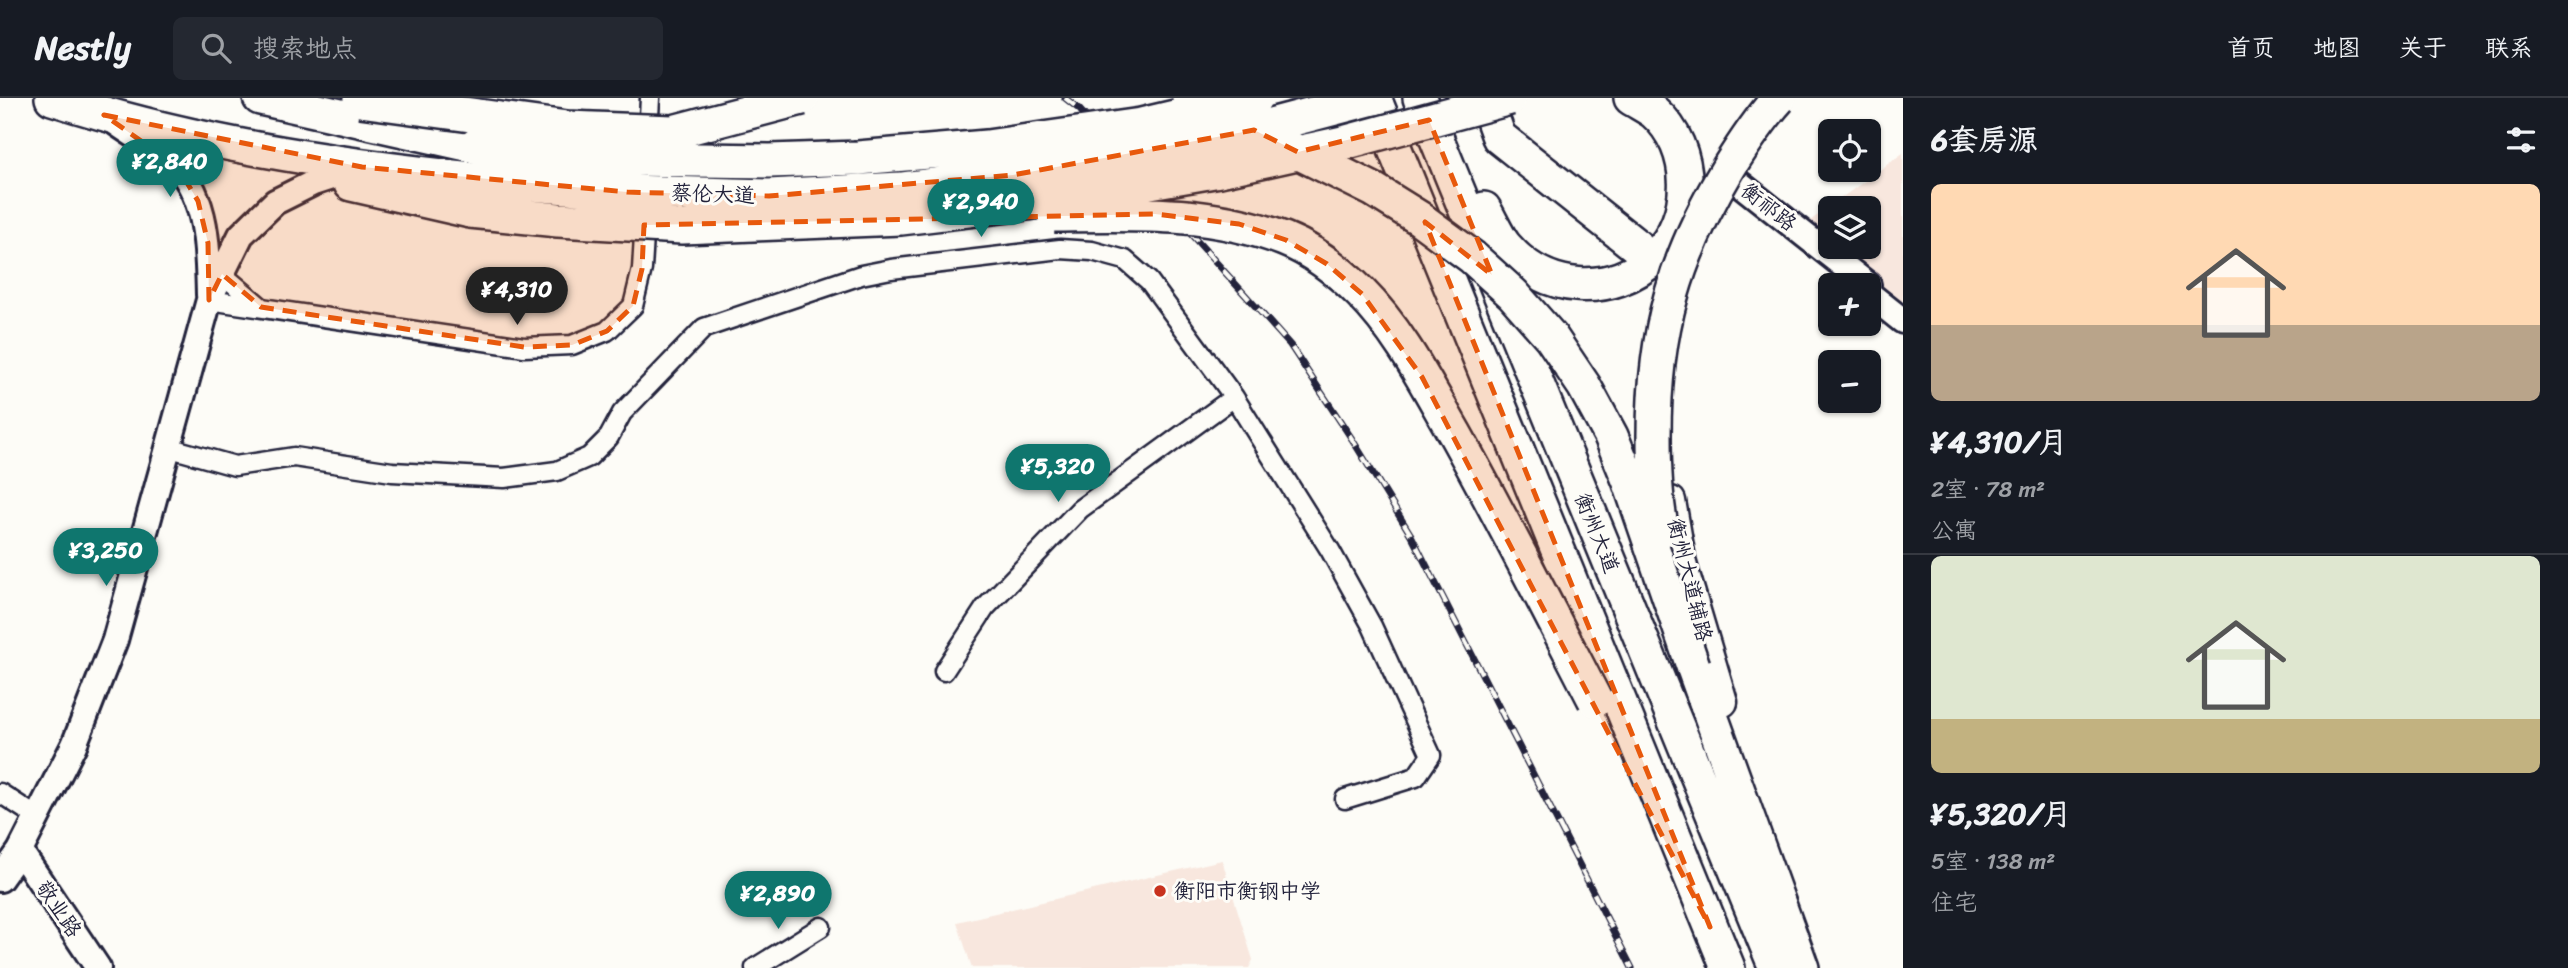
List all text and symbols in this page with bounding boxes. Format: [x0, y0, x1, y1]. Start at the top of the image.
search box [173, 17, 663, 80]
text: Nestly [35, 19, 131, 77]
text: 搜索地点 [253, 25, 357, 71]
text: 首页 [2227, 27, 2275, 69]
text: 地图 [2313, 27, 2361, 69]
text: 关于 [2399, 27, 2447, 69]
text: 联系 [2485, 27, 2533, 69]
icon: search [197, 29, 235, 67]
text: 6套房源 [1931, 113, 2038, 167]
map controls [1818, 119, 1881, 413]
button: locate [1818, 119, 1881, 182]
icon: filters [2502, 121, 2540, 159]
pin: ¥2,840 [113, 140, 227, 199]
text: ¥2,840 [132, 141, 208, 182]
street label: 衡祁路 [1732, 173, 1806, 241]
street label: 蔡伦大道 [670, 174, 756, 214]
pin: ¥2,940 [924, 180, 1038, 239]
text: ¥2,940 [943, 181, 1019, 222]
button: layers [1818, 196, 1881, 259]
icon: home [2173, 230, 2299, 356]
pin: ¥4,310 [460, 268, 574, 327]
text: ¥4,310 [482, 269, 552, 310]
button: + [1818, 273, 1881, 336]
button: − [1818, 350, 1881, 413]
text: ¥4,310/月 [1931, 415, 2068, 469]
pin: ¥5,320 [1001, 444, 1115, 504]
text: ¥5,320 [1021, 446, 1095, 487]
text: 2室 · 78 m² [1931, 469, 2045, 510]
street label: 衡州大道 [1564, 487, 1630, 579]
text: 公寓 [1931, 510, 1977, 551]
street label: 衡州大道辅路 [1656, 514, 1724, 646]
pin: ¥3,250 [49, 528, 163, 588]
text: ¥3,250 [69, 530, 143, 571]
icon: home [2173, 602, 2299, 728]
text: ¥5,320/月 [1931, 787, 2072, 841]
text: 5室 · 138 m² [1931, 841, 2055, 882]
street label: 敬业路 [26, 872, 92, 946]
pin: ¥2,890 [721, 872, 835, 931]
place label: 衡阳市衡钢中学 [1174, 872, 1321, 910]
text: ¥2,890 [741, 873, 815, 914]
text: 住宅 [1931, 882, 1977, 923]
marker: 衡阳市衡钢中学 [1152, 883, 1168, 899]

